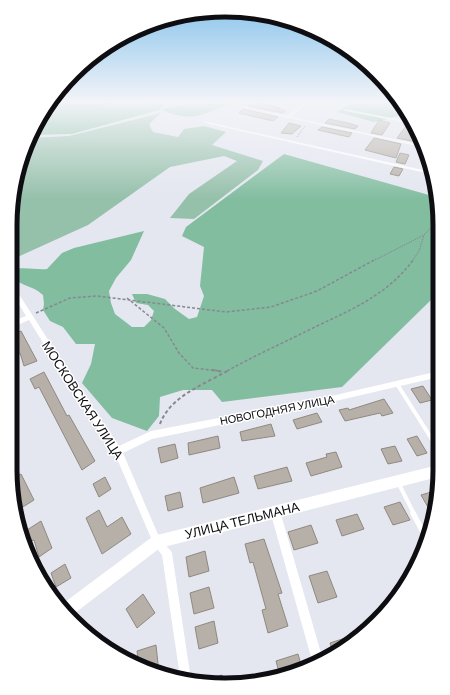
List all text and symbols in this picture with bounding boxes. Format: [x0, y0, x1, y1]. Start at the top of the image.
street label: МОСКОВСКАЯ УЛИЦА [39, 338, 127, 462]
street label: НОВОГОДНЯЯ УЛИЦА [219, 392, 336, 427]
street label: УЛИЦА ТЕЛЬМАНА [183, 498, 301, 542]

